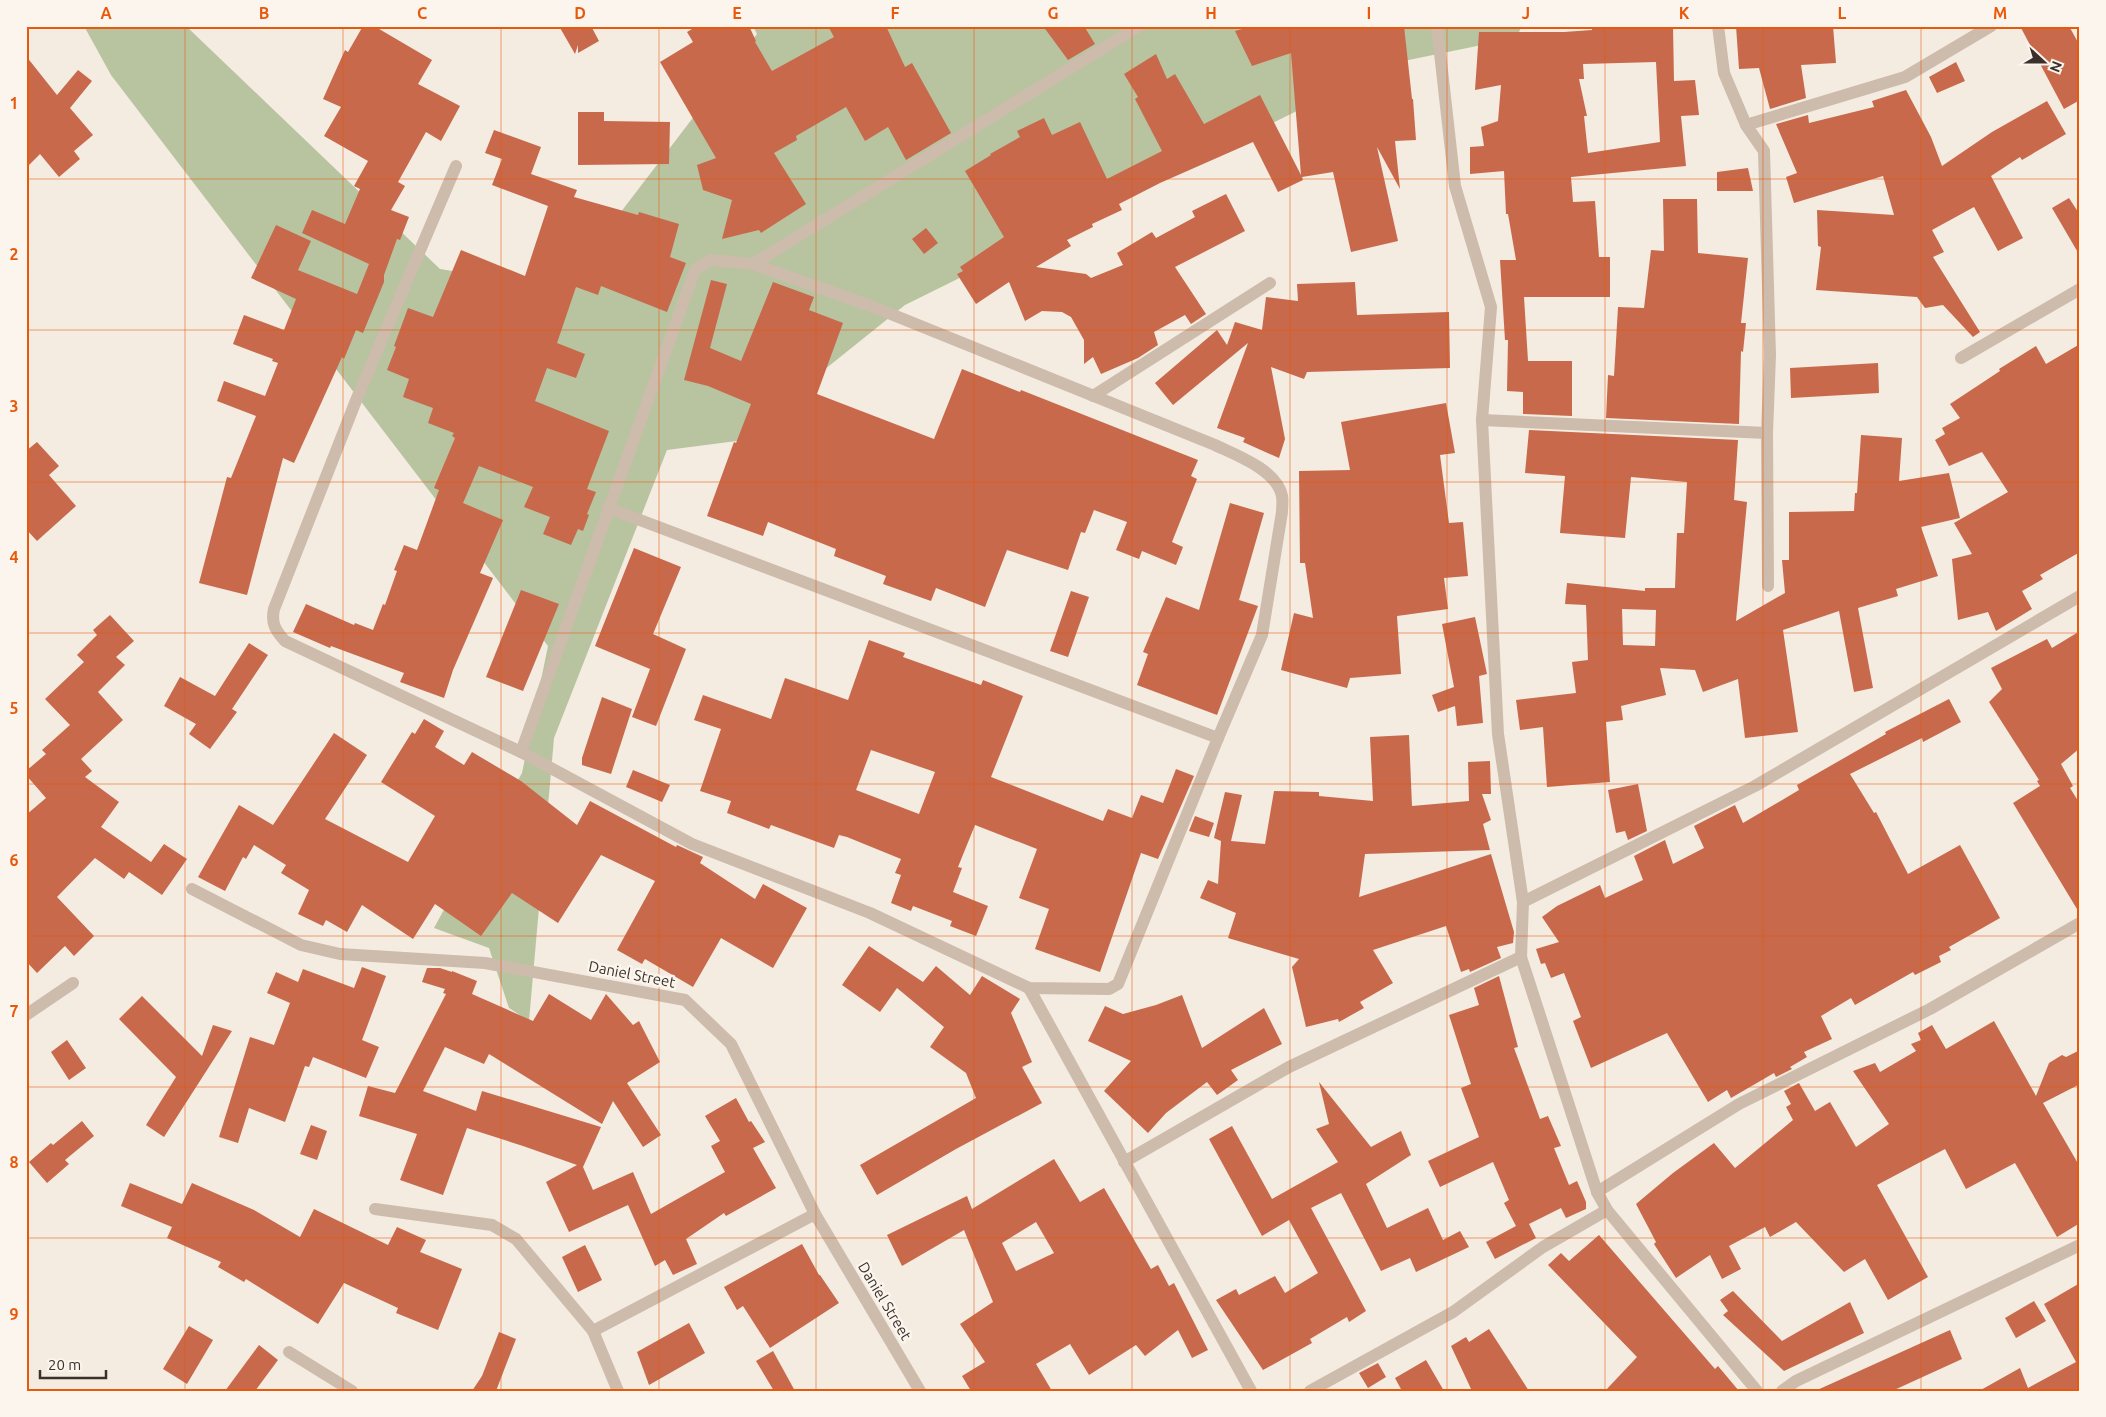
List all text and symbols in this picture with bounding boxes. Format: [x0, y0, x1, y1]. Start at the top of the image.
text: A [100, 4, 112, 22]
text: B [259, 4, 269, 22]
text: C [417, 4, 427, 22]
text: D [574, 4, 586, 22]
text: E [732, 4, 742, 22]
text: F [891, 4, 900, 22]
text: G [1047, 4, 1059, 22]
text: H [1205, 4, 1217, 22]
text: I [1367, 4, 1371, 22]
text: J [1522, 4, 1530, 22]
text: K [1679, 4, 1690, 22]
text: L [1838, 4, 1847, 22]
text: M [1993, 4, 2007, 22]
north arrow [2018, 38, 2068, 88]
text: N [2047, 59, 2065, 74]
text: 1 [9, 94, 19, 112]
text: 2 [9, 245, 19, 263]
text: 3 [9, 397, 19, 415]
text: 4 [9, 548, 19, 566]
text: 5 [9, 699, 19, 717]
text: 6 [9, 851, 19, 869]
street label: Daniel Street [587, 957, 677, 991]
text: 7 [9, 1002, 19, 1020]
text: 8 [9, 1153, 19, 1171]
street label: Daniel Street [855, 1259, 915, 1343]
text: 9 [9, 1305, 19, 1323]
scale bar [40, 1347, 106, 1379]
text: 20 m [48, 1356, 81, 1373]

